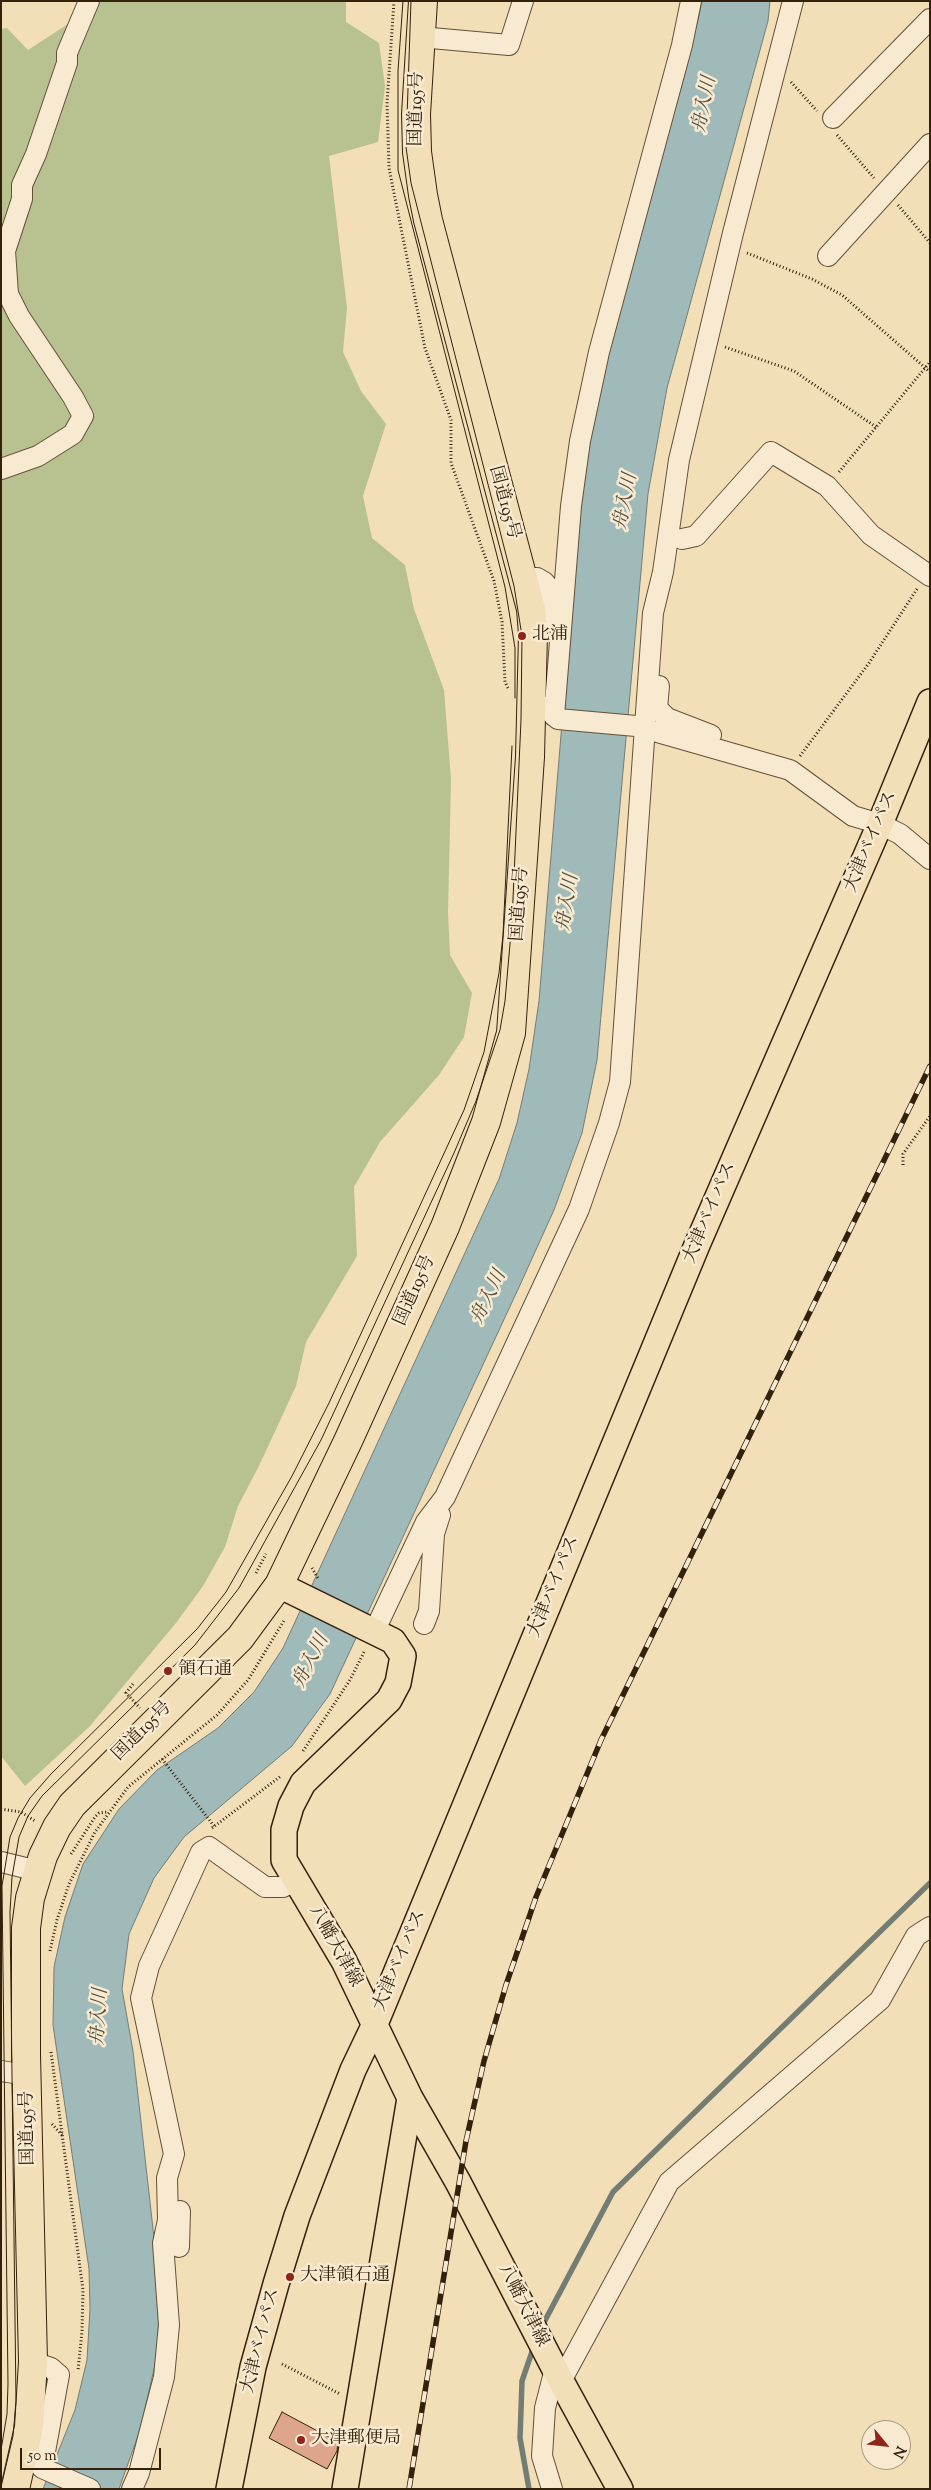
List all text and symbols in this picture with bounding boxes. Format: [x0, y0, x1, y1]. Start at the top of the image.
street label: 国道195号 [407, 71, 429, 147]
water label: 舟入川 [689, 75, 723, 135]
street label: 国道195号 [483, 464, 523, 542]
water label: 舟入川 [610, 472, 644, 532]
place label: 北浦 [532, 625, 568, 647]
marker: 北浦 [516, 630, 528, 642]
street label: 大津バイパス [841, 788, 903, 896]
street label: 国道195号 [508, 866, 534, 942]
water label: 舟入川 [553, 873, 585, 933]
street label: 大津バイパス [680, 1159, 742, 1267]
street label: 国道195号 [391, 1252, 441, 1330]
water label: 舟入川 [467, 1267, 513, 1329]
street label: 大津バイパス [525, 1533, 585, 1641]
water label: 舟入川 [289, 1631, 335, 1693]
place label: 領石通 [178, 1660, 232, 1682]
marker: 領石通 [162, 1665, 174, 1677]
street label: 国道195号 [109, 1698, 177, 1766]
street label: 八幡大津線 [303, 1902, 365, 1992]
street label: 大津バイパス [370, 1907, 432, 2015]
water label: 舟入川 [88, 1988, 114, 2046]
street label: 国道195号 [18, 2090, 40, 2166]
street label: 八幡大津線 [492, 2261, 552, 2351]
place label: 大津領石通 [300, 2266, 390, 2288]
marker: 大津領石通 [284, 2271, 296, 2283]
street label: 大津バイパス [238, 2286, 286, 2396]
north arrow [861, 2420, 911, 2470]
place label: 大津郵便局 [311, 2429, 401, 2451]
marker: 大津郵便局 [295, 2434, 307, 2446]
scale bar [22, 2438, 164, 2470]
text: N [887, 2442, 910, 2461]
text: 50 m [28, 2446, 57, 2467]

